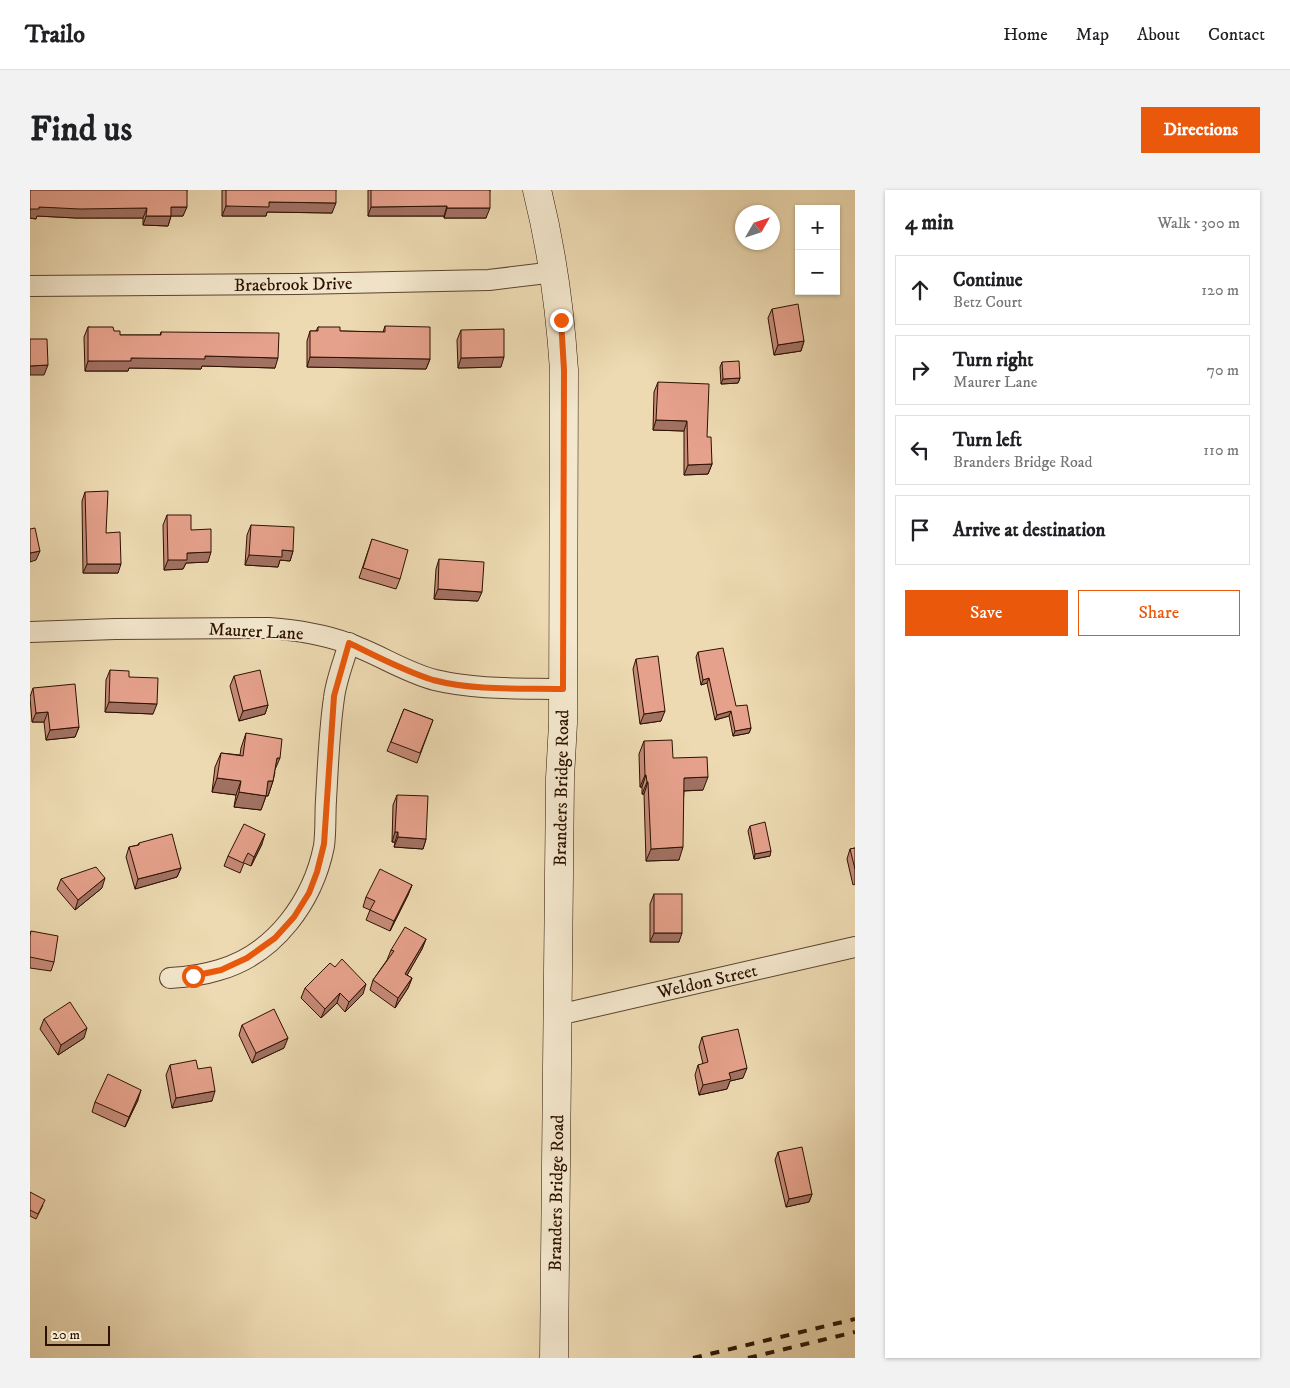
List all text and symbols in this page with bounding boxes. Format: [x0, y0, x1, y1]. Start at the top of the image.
text: Trailo [25, 20, 85, 50]
text: Home [1003, 24, 1048, 46]
text: Map [1076, 24, 1109, 46]
text: About [1137, 24, 1180, 46]
text: Contact [1208, 24, 1265, 46]
button: Directions [1141, 107, 1260, 153]
text: Find us [30, 108, 132, 152]
north arrow [735, 205, 780, 250]
map controls [795, 205, 840, 295]
button: + [795, 205, 840, 250]
text: 4 min [905, 210, 954, 236]
text: Walk · 300 m [1157, 213, 1240, 233]
button: − [795, 250, 840, 295]
text: Continue [953, 269, 1023, 292]
street label: Braebrook Drive [234, 273, 352, 297]
icon: ahead [906, 276, 934, 304]
text: 120 m [1201, 280, 1239, 300]
text: Betz Court [953, 292, 1022, 312]
route end [550, 309, 573, 332]
text: Turn right [953, 349, 1033, 372]
icon: right [906, 356, 934, 384]
text: 70 m [1207, 360, 1239, 380]
text: Maurer Lane [953, 372, 1037, 392]
text: Turn left [953, 429, 1022, 452]
icon: left [906, 436, 934, 464]
text: 110 m [1203, 440, 1239, 460]
text: Branders Bridge Road [953, 452, 1093, 472]
icon: arrive [906, 516, 934, 544]
text: Arrive at destination [953, 519, 1105, 542]
button: Save [905, 590, 1068, 636]
button: Share [1078, 590, 1240, 636]
street label: Maurer Lane [208, 619, 304, 645]
street label: Branders Bridge Road [550, 709, 574, 867]
street label: Weldon Street [654, 960, 760, 1004]
route start [182, 965, 205, 988]
street label: Branders Bridge Road [545, 1114, 569, 1272]
scale bar [45, 1323, 110, 1346]
text: 20 m [52, 1326, 80, 1344]

